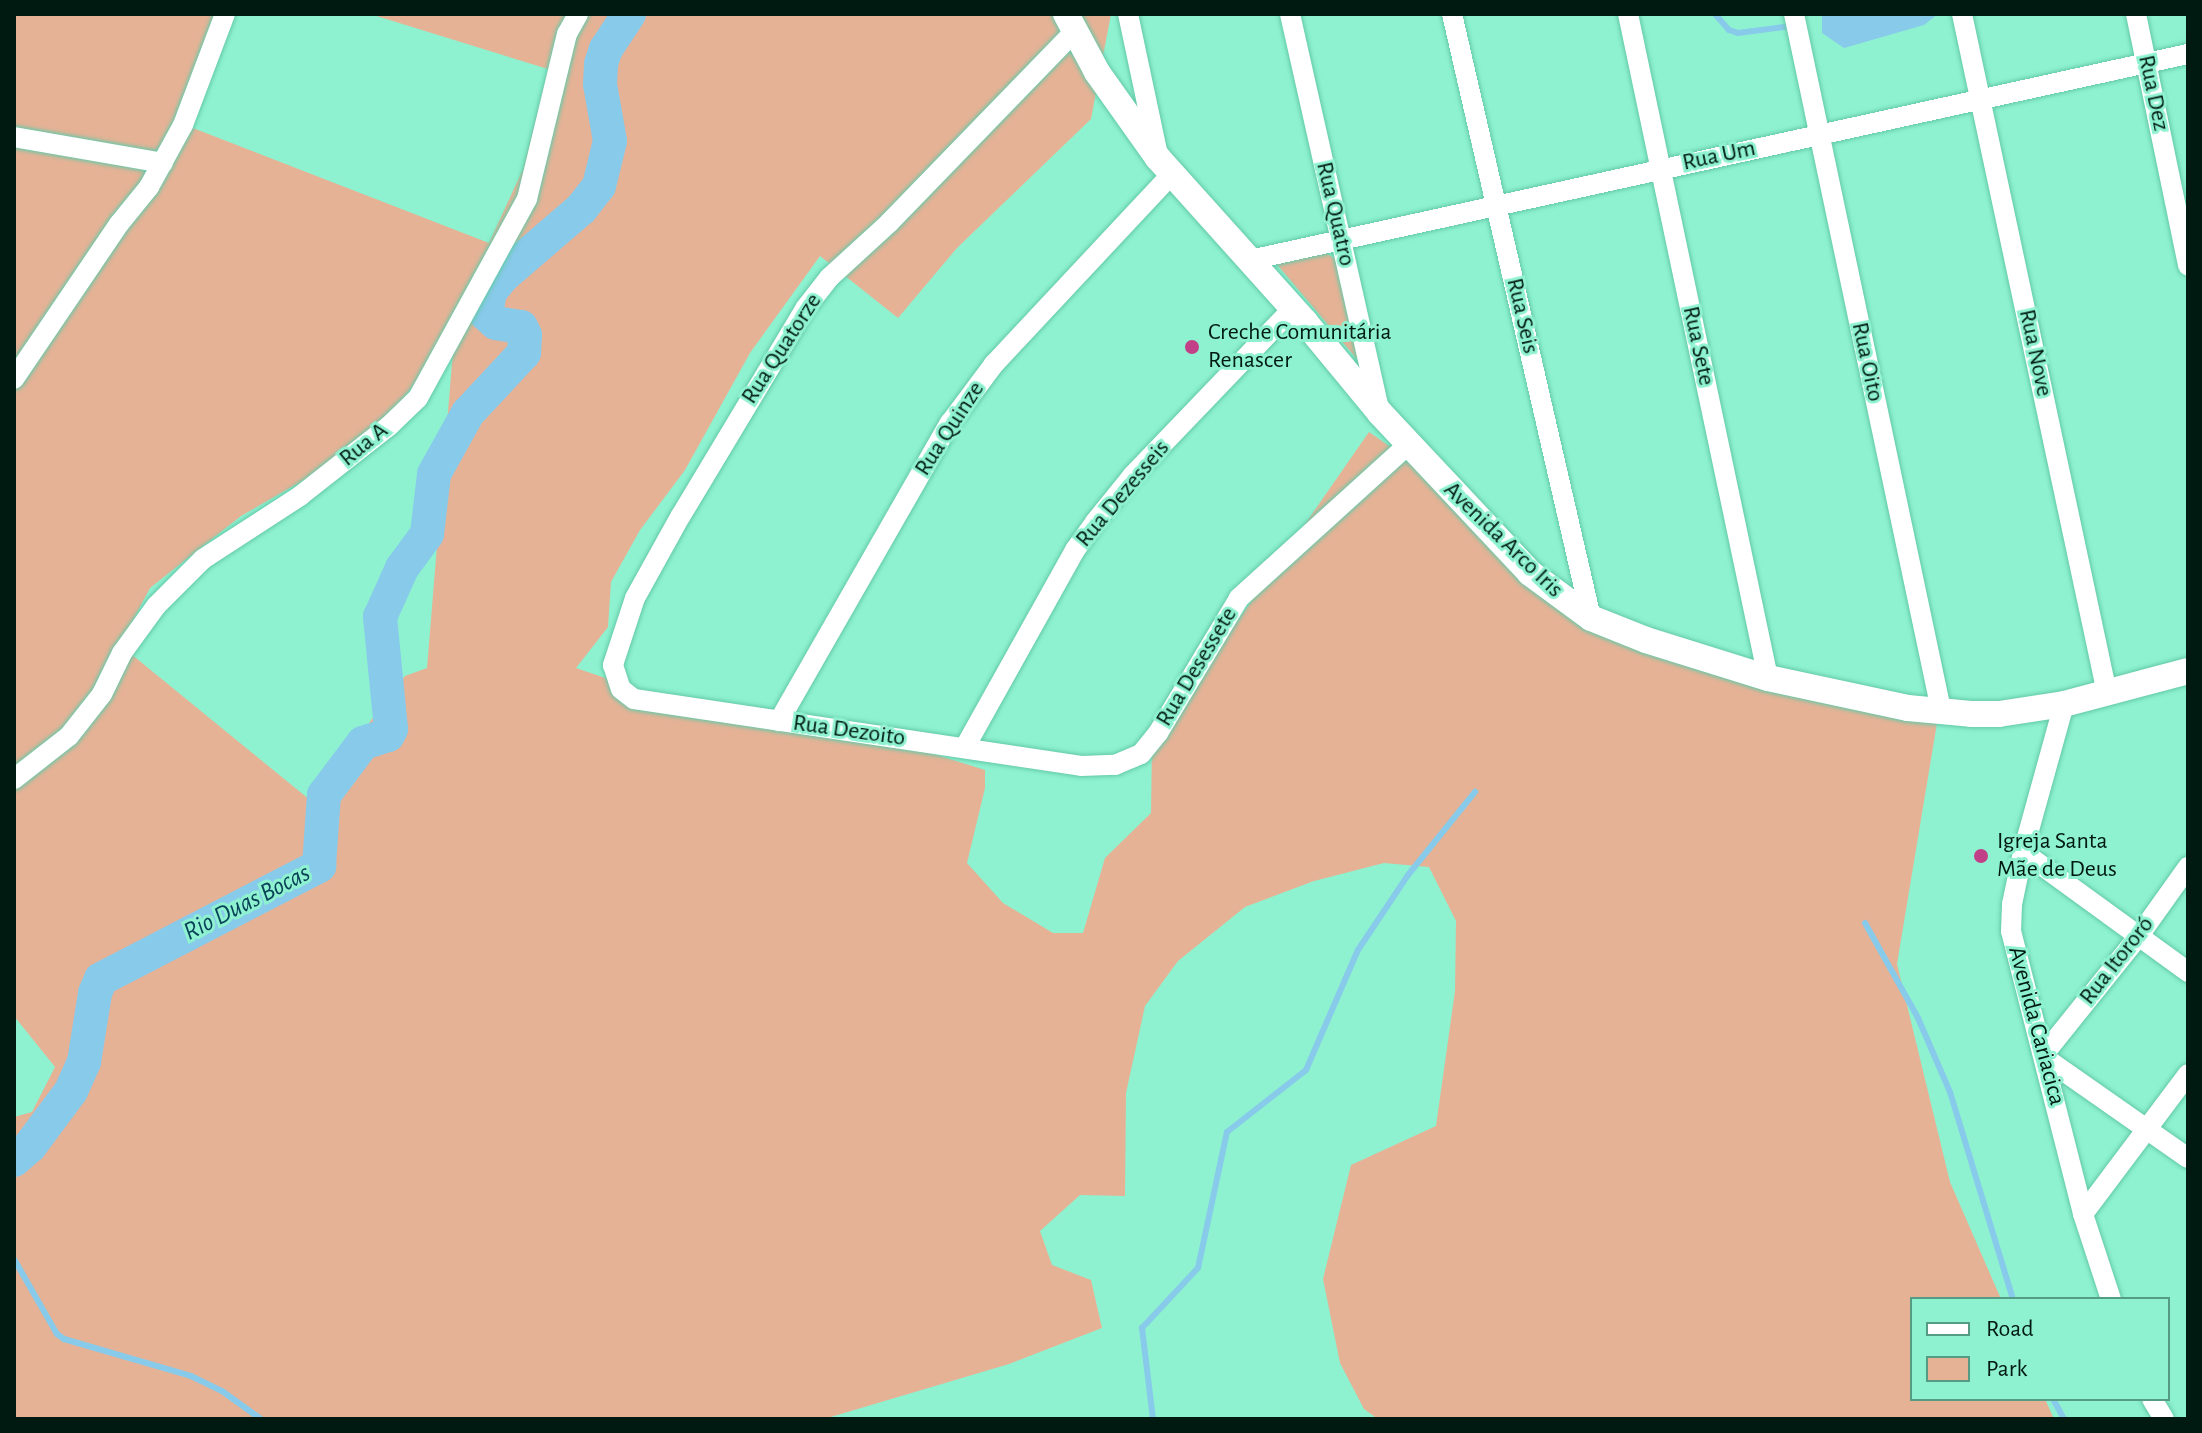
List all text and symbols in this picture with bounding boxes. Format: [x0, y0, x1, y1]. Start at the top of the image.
street label: Rua Dez [2131, 53, 2175, 133]
street label: Rua Um [1680, 134, 1758, 178]
street label: Rua Quatro [1309, 159, 1361, 269]
street label: Rua Seis [1499, 275, 1545, 357]
street label: Rua Quatorze [736, 288, 828, 410]
street label: Rua Sete [1676, 304, 1720, 388]
street label: Rua Nove [2012, 307, 2058, 399]
place label: Creche Comunitária Renascer [1208, 319, 1392, 375]
street label: Rua Oito [1845, 320, 1889, 404]
marker: Creche Comunitária Renascer [1183, 338, 1201, 356]
street label: Rua Quinze [909, 376, 991, 482]
street label: Rua A [334, 417, 394, 473]
street label: Rua Dezesseis [1070, 435, 1176, 553]
street label: Avenida Arco Iris [1437, 476, 1569, 604]
street label: Rua Desessete [1150, 602, 1244, 732]
street label: Rua Dezoito [791, 709, 907, 753]
place label: Igreja Santa Mãe de Deus [1997, 828, 2117, 884]
marker: Igreja Santa Mãe de Deus [1972, 847, 1990, 865]
water label: Rio Duas Bocas [178, 858, 316, 948]
street label: Rua Itororó [2074, 911, 2160, 1011]
street label: Avenida Cariacica [2001, 944, 2071, 1108]
legend [1910, 1297, 2170, 1401]
text: Road [1986, 1317, 2034, 1341]
text: Park [1986, 1357, 2027, 1381]

